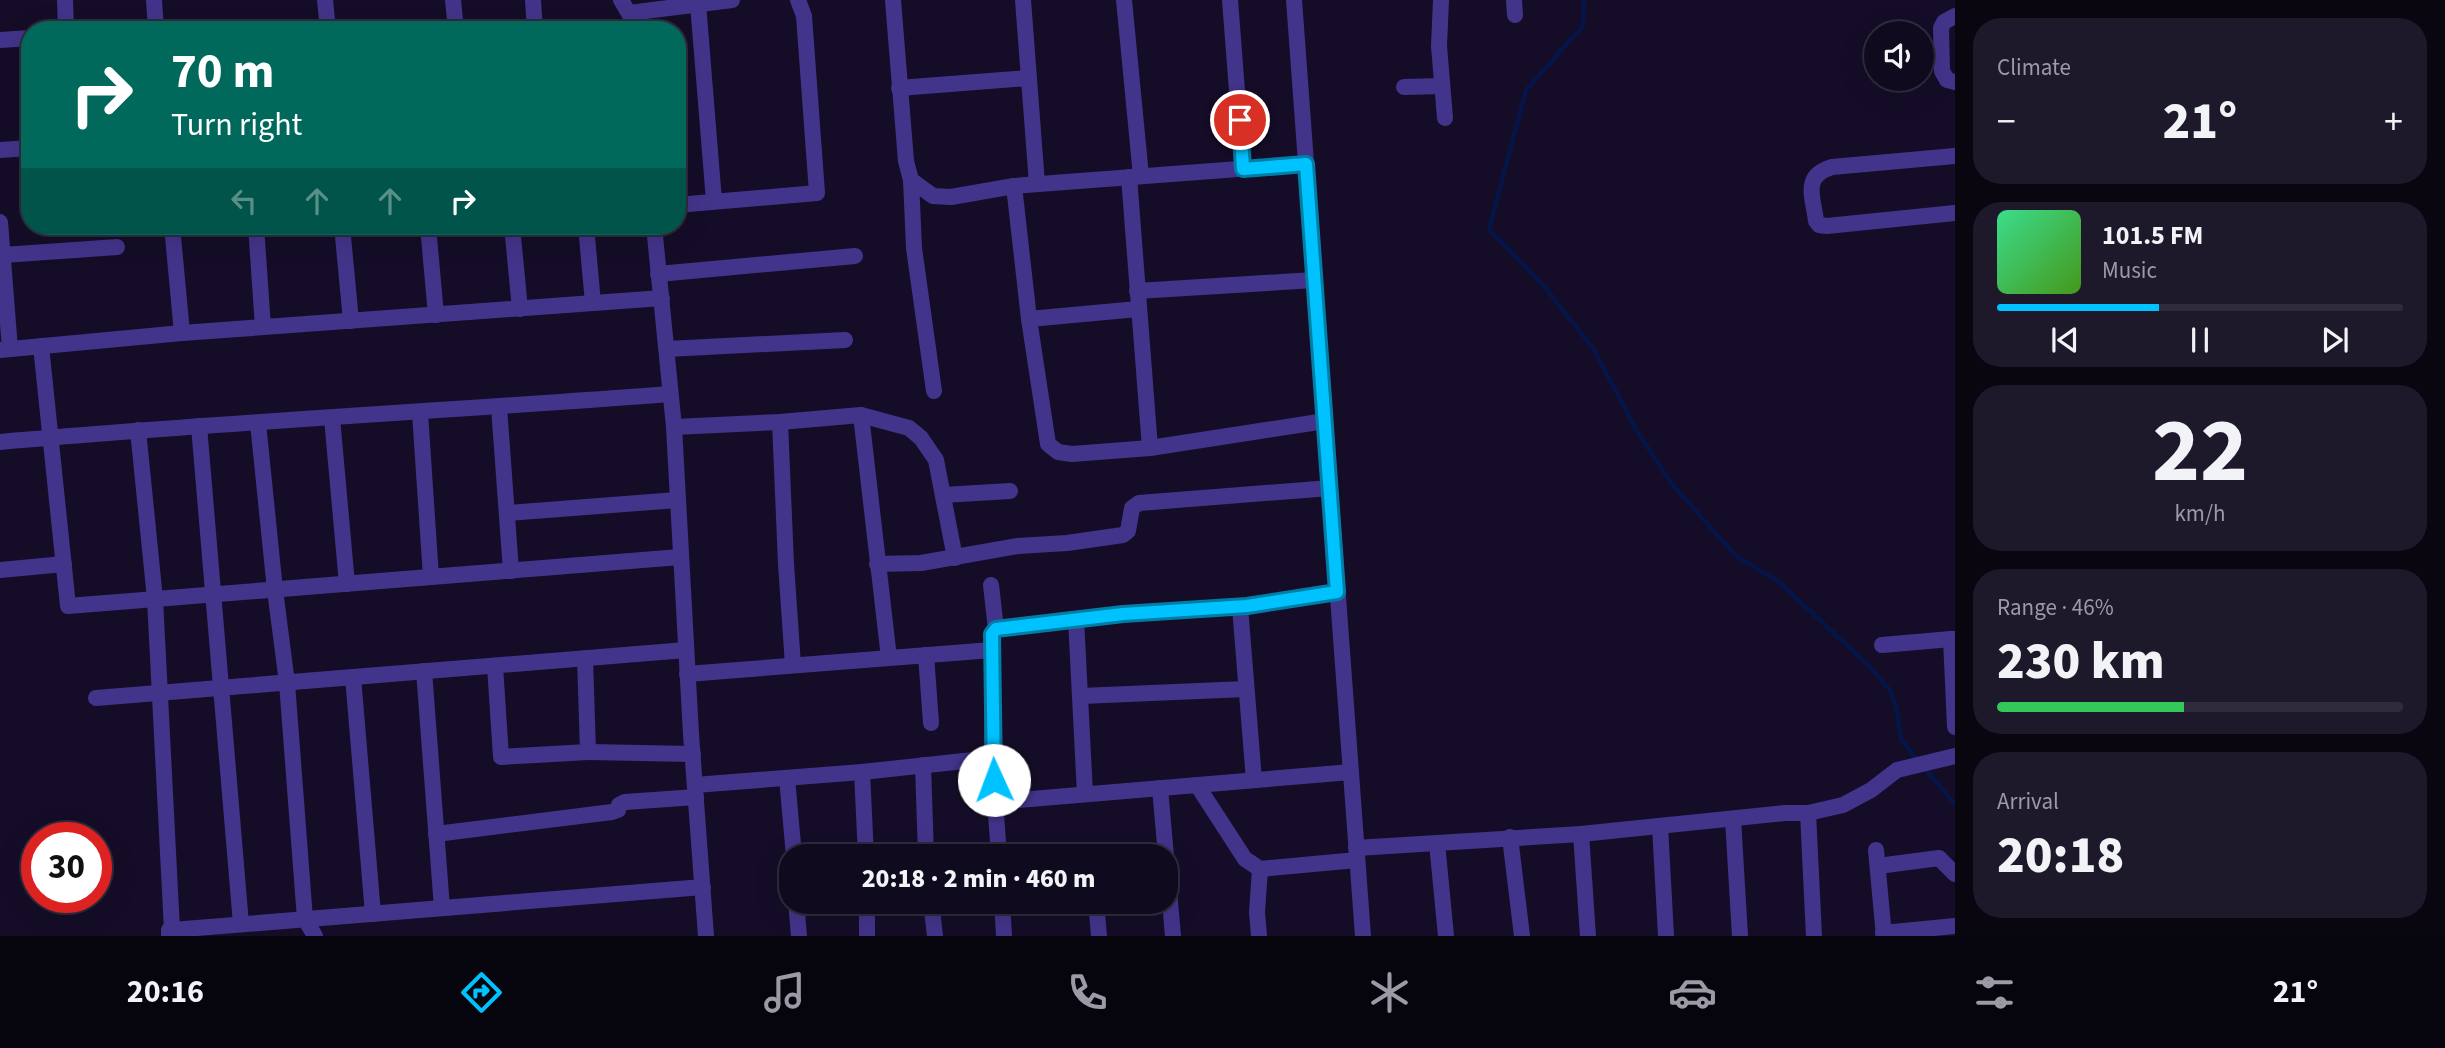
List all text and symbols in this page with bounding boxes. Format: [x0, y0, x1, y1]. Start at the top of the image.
map controls [1864, 21, 1934, 91]
button: sound [1864, 21, 1934, 91]
text: 70 m [171, 37, 275, 107]
icon: right [56, 49, 147, 140]
text: Climate [1997, 51, 2071, 84]
text: 21° [2163, 85, 2237, 159]
pin [1210, 90, 1270, 150]
text: − [1997, 95, 2016, 149]
text: + [2384, 95, 2403, 149]
icon: arrive [1221, 101, 1259, 139]
text: Turn right [171, 102, 302, 148]
icon: left [225, 182, 263, 220]
icon: ahead [298, 182, 336, 220]
icon: ahead [371, 182, 409, 220]
icon: right [444, 182, 482, 220]
text: 101.5 FM [2102, 217, 2203, 254]
text: Music [2102, 254, 2157, 287]
icon: previous [2046, 321, 2084, 359]
icon: pause [2181, 321, 2219, 359]
icon: next [2316, 321, 2354, 359]
text: 22 [2152, 387, 2248, 516]
text: km/h [2174, 497, 2226, 530]
text: Range · 46% [1997, 591, 2114, 624]
text: 230 km [1997, 625, 2165, 699]
position arrow [957, 743, 1031, 817]
text: Arrival [1997, 785, 2059, 818]
text: 20:18 [1997, 819, 2124, 893]
speed limit sign: 30 [21, 822, 112, 913]
text: 20:18 · 2 min · 460 m [862, 860, 1095, 897]
icon: directions [457, 968, 506, 1017]
icon: music [760, 968, 809, 1017]
icon: phone [1063, 968, 1112, 1017]
icon: climate [1365, 968, 1414, 1017]
icon: car [1668, 968, 1717, 1017]
icon: filters [1970, 968, 2019, 1017]
text: 20:16 [127, 969, 204, 1015]
text: 21° [2273, 969, 2318, 1015]

